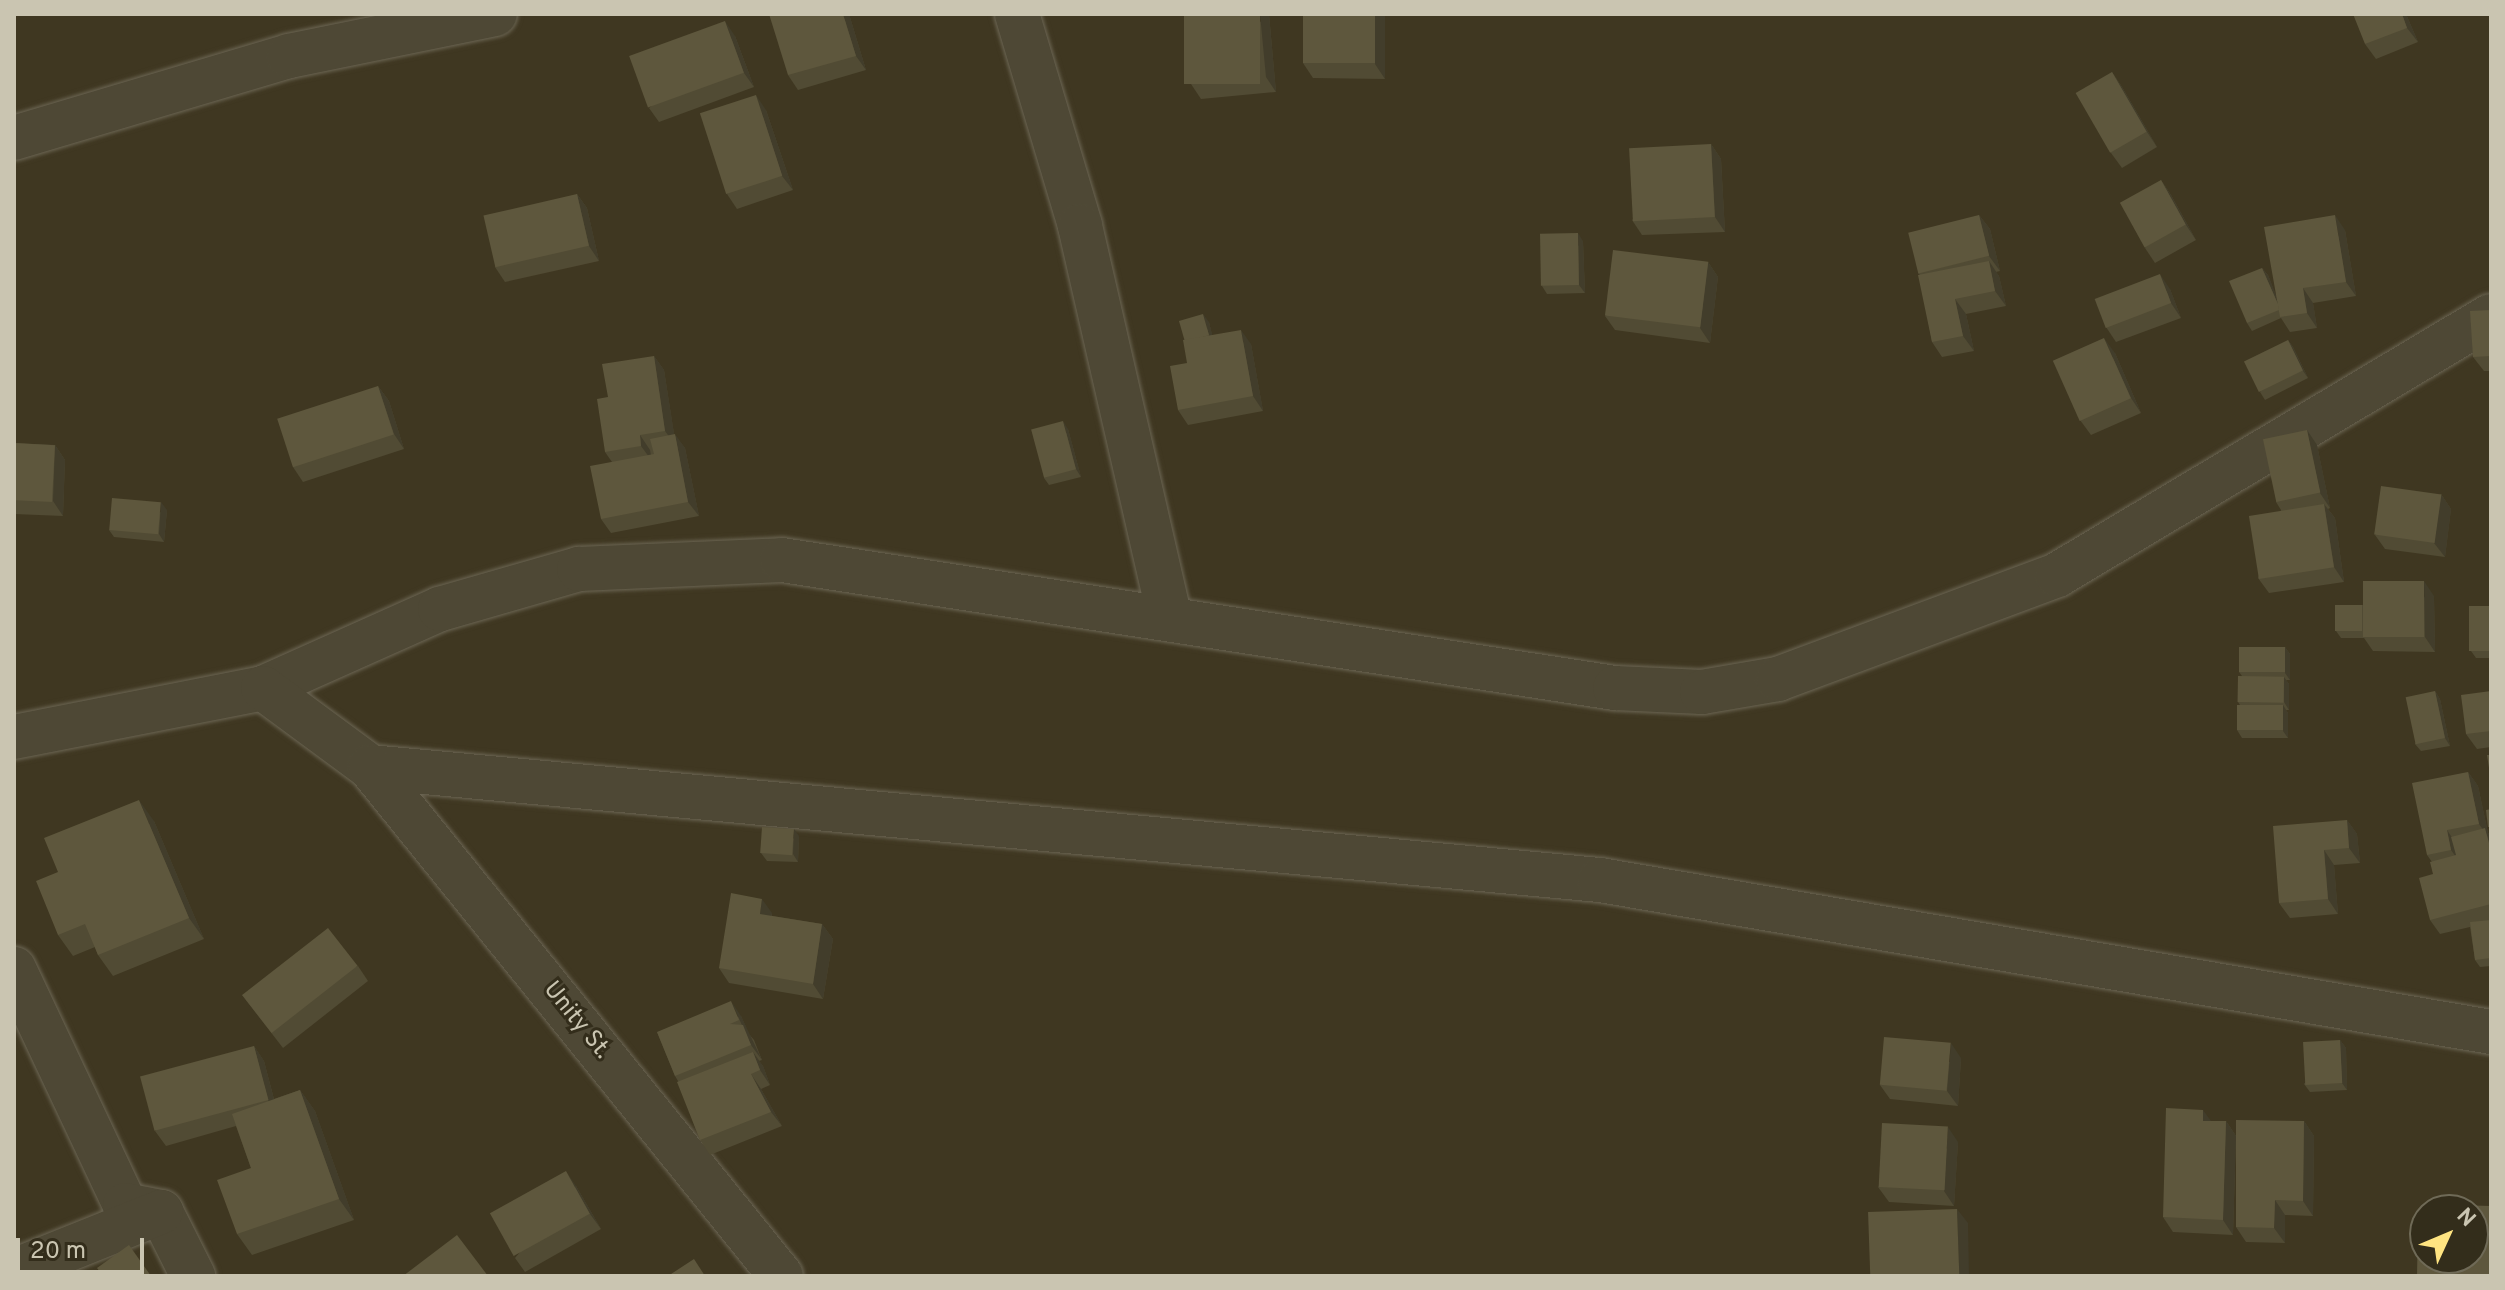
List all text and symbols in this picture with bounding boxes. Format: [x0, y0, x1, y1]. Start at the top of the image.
street label: Unity St. [536, 976, 616, 1066]
north arrow [2409, 1194, 2489, 1274]
text: N [2450, 1203, 2480, 1233]
scale bar [20, 1222, 148, 1272]
text: 20 m [30, 1237, 86, 1267]

